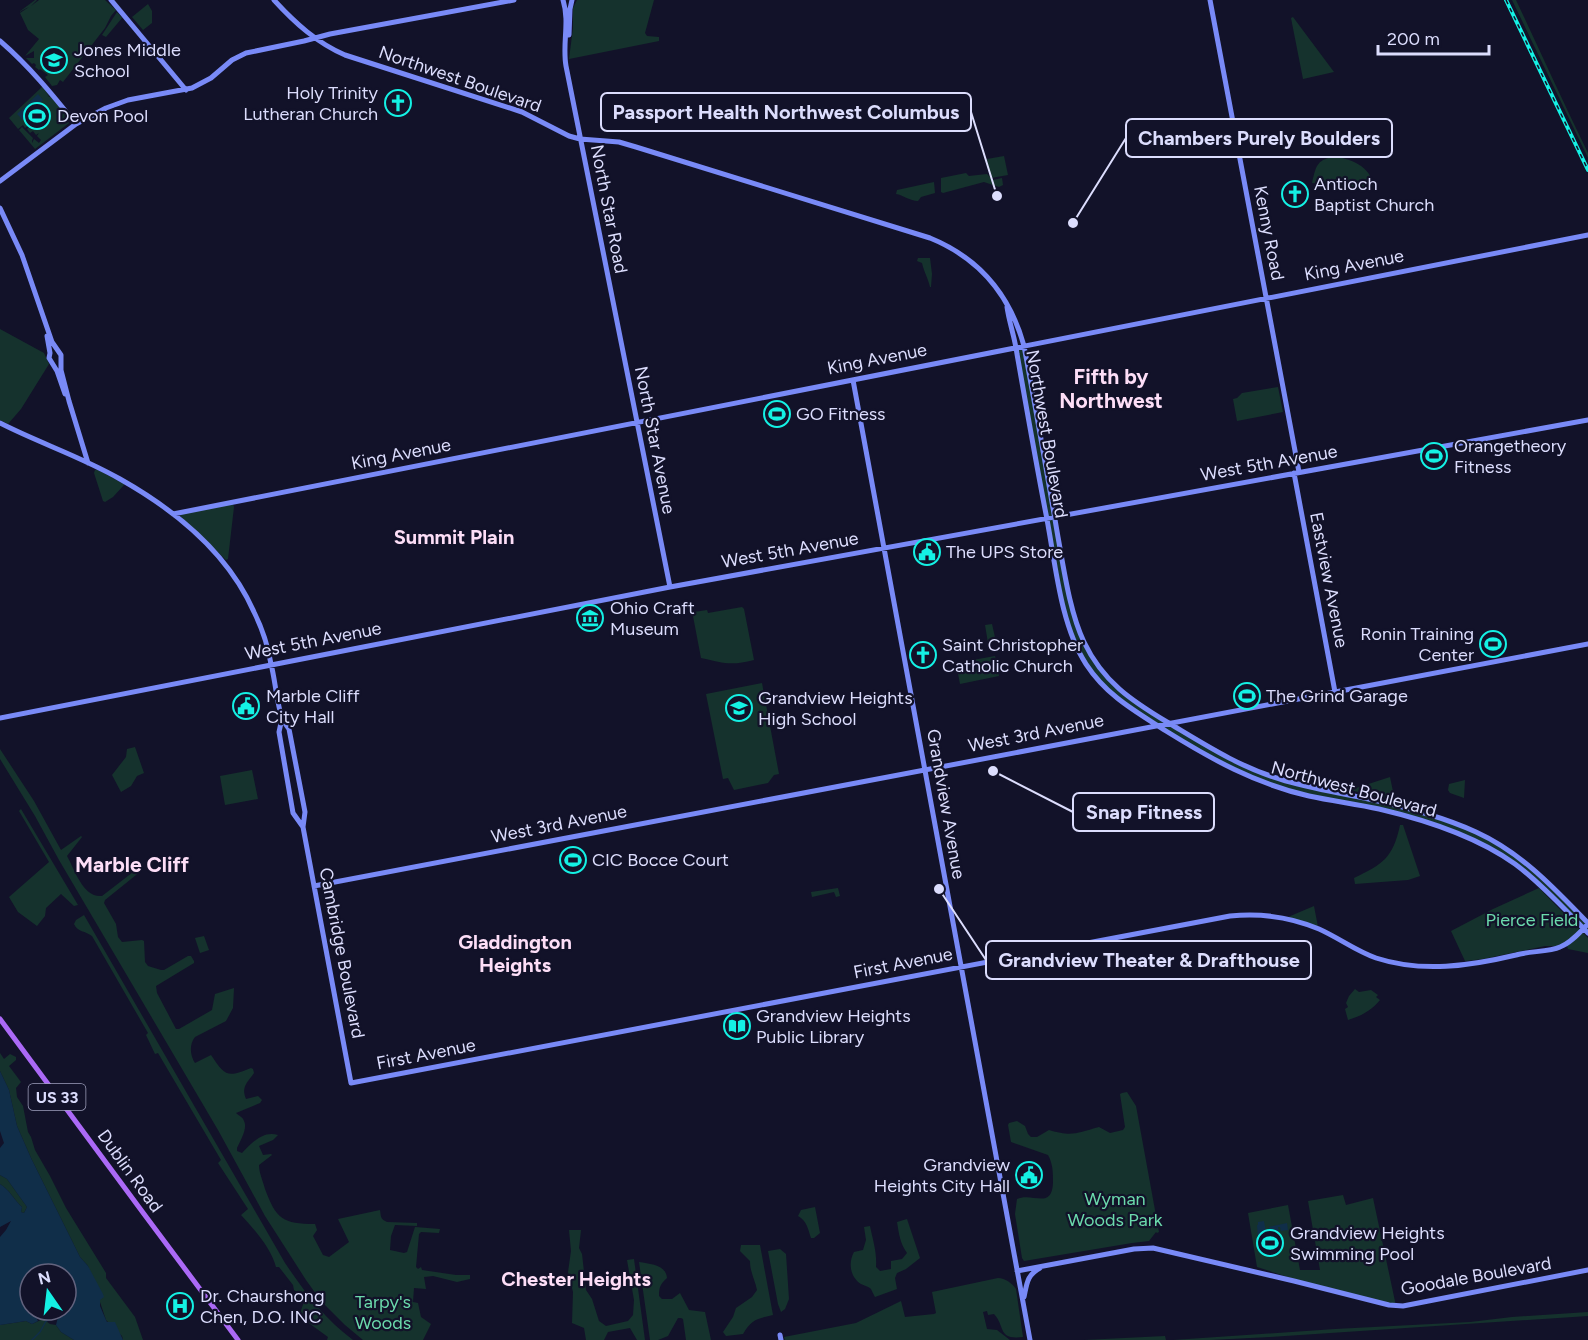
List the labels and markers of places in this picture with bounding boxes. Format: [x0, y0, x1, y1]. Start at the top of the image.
place label: Jones Middle School [74, 39, 181, 82]
school or university icon: Jones Middle School [39, 45, 69, 75]
place label: Holy Trinity Lutheran Church [243, 82, 379, 125]
church icon: Holy Trinity Lutheran Church [383, 88, 413, 118]
callout: Passport Health Northwest Columbus [601, 93, 971, 131]
sports icon: Devon Pool [22, 101, 52, 131]
place label: Devon Pool [57, 105, 148, 127]
callout: Chambers Purely Boulders [1126, 119, 1392, 157]
place label: Antioch Baptist Church [1314, 173, 1434, 216]
church icon: Antioch Baptist Church [1280, 179, 1310, 209]
sports icon: GO Fitness [762, 399, 792, 429]
place label: GO Fitness [796, 403, 886, 425]
place label: Orangetheory Fitness [1454, 435, 1567, 478]
sports icon: Orangetheory Fitness [1419, 441, 1449, 471]
public building icon: The UPS Store [912, 537, 942, 567]
place label: The UPS Store [946, 541, 1063, 563]
place label: Ohio Craft Museum [610, 597, 695, 640]
museum icon: Ohio Craft Museum [575, 603, 605, 633]
place label: Ronin Training Center [1360, 623, 1474, 666]
sports icon: Ronin Training Center [1478, 629, 1508, 659]
place label: Saint Christopher Catholic Church [942, 634, 1083, 677]
church icon: Saint Christopher Catholic Church [908, 640, 938, 670]
sports icon: The Grind Garage [1232, 681, 1262, 711]
place label: Marble Cliff City Hall [266, 685, 360, 728]
place label: The Grind Garage [1266, 685, 1408, 707]
place label: Grandview Heights High School [758, 687, 913, 730]
public building icon: Marble Cliff City Hall [231, 691, 261, 721]
school or university icon: Grandview Heights High School [724, 693, 754, 723]
callout: Snap Fitness [1073, 793, 1214, 831]
sports icon: CIC Bocce Court [558, 845, 588, 875]
place label: CIC Bocce Court [592, 849, 729, 871]
callout: Grandview Theater & Drafthouse [986, 941, 1311, 979]
place label: Grandview Heights Public Library [756, 1005, 911, 1048]
library icon: Grandview Heights Public Library [722, 1011, 752, 1041]
place label: Grandview Heights City Hall [874, 1154, 1010, 1197]
public building icon: Grandview Heights City Hall [1014, 1160, 1044, 1190]
place label: Grandview Heights Swimming Pool [1290, 1222, 1445, 1265]
sports icon: Grandview Heights Swimming Pool [1255, 1228, 1285, 1258]
place label: Dr. Chaurshong Chen, D.O. INC [200, 1285, 324, 1328]
hospital icon: Dr. Chaurshong Chen, D.O. INC [165, 1291, 195, 1321]

